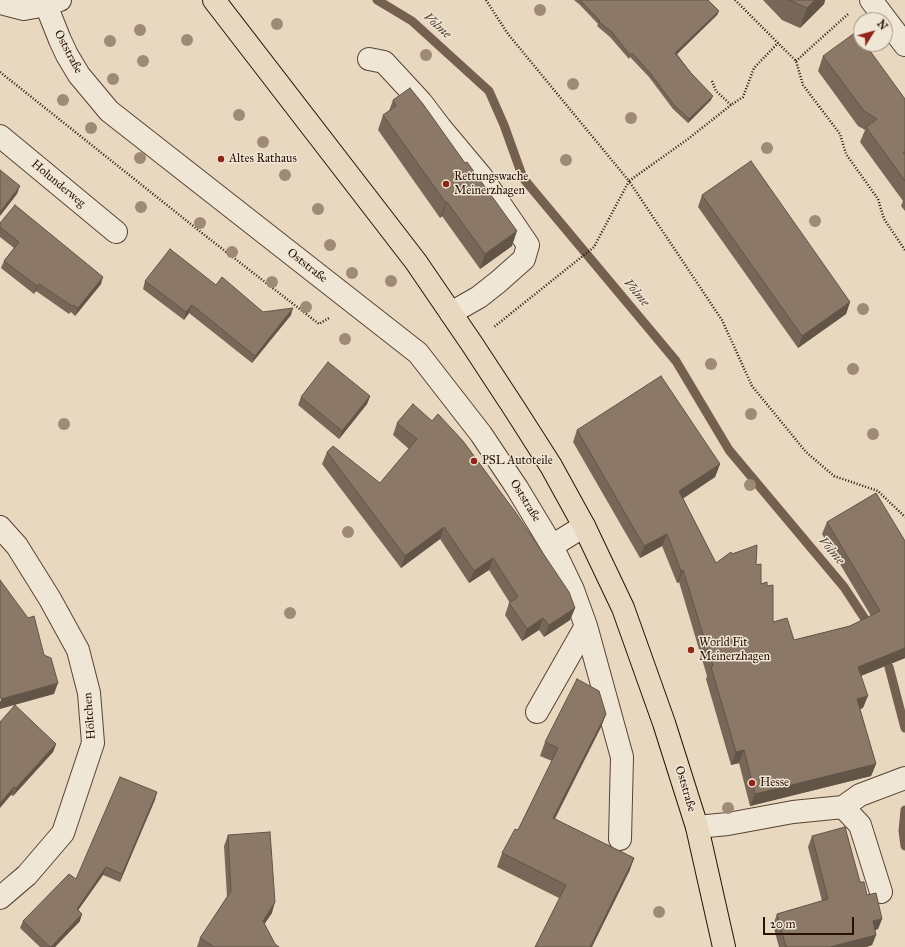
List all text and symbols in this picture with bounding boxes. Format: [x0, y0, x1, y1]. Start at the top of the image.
water label: Volme [420, 10, 454, 42]
north arrow [853, 12, 893, 52]
text: N [874, 17, 890, 33]
street label: Oststraße [51, 28, 85, 76]
place label: Altes Rathaus [229, 152, 297, 166]
marker: Altes Rathaus [216, 154, 226, 164]
street label: Holunderweg [28, 157, 88, 211]
place label: Rettungswache Meinerzhagen [454, 170, 528, 198]
marker: Rettungswache Meinerzhagen [441, 179, 451, 189]
street label: Oststraße [284, 246, 330, 286]
water label: Volme [620, 276, 652, 310]
place label: PSL Autoteile [482, 454, 553, 468]
marker: PSL Autoteile [469, 456, 479, 466]
street label: Oststraße [506, 477, 544, 525]
water label: Volme [815, 534, 847, 568]
place label: World Fit Meinerzhagen [699, 636, 770, 664]
marker: World Fit Meinerzhagen [686, 645, 696, 655]
street label: Höltchen [81, 692, 99, 740]
street label: Oststraße [671, 764, 699, 814]
place label: Hesse [760, 776, 789, 790]
marker: Hesse [747, 778, 757, 788]
scale bar [765, 909, 856, 935]
text: 20 m [770, 917, 796, 931]

